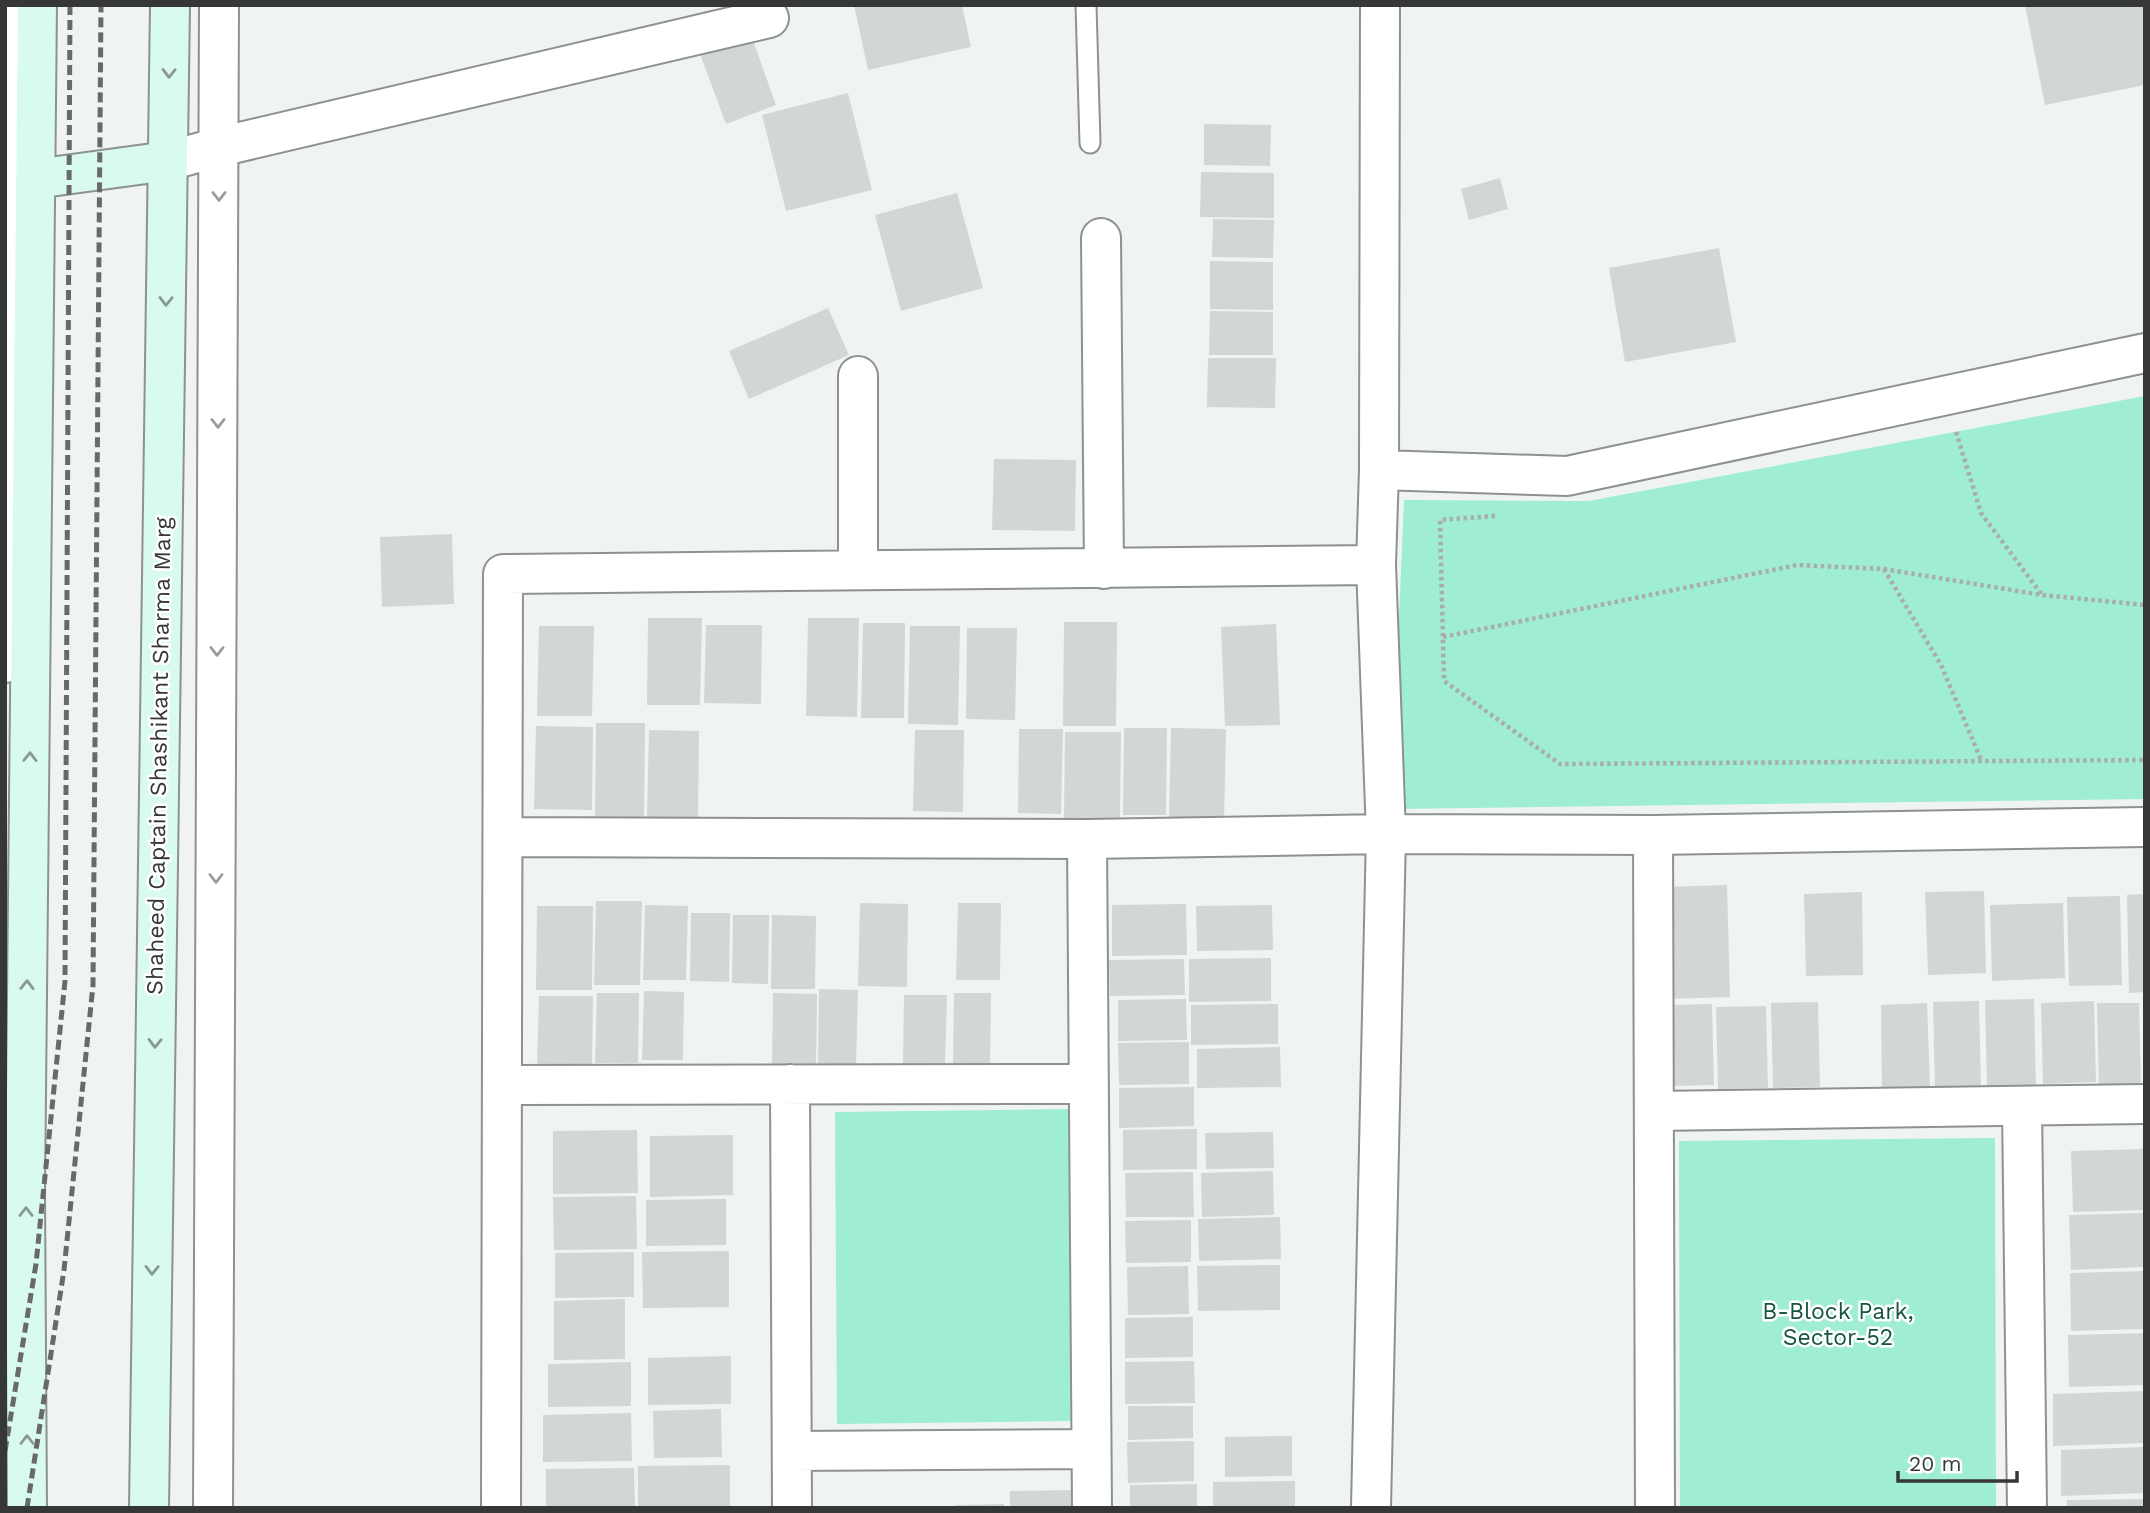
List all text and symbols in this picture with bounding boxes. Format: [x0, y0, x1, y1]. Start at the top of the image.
one-way arrow [161, 69, 177, 79]
one-way arrow [211, 191, 227, 202]
one-way arrow [158, 296, 174, 307]
one-way arrow [210, 419, 226, 429]
street label: Shaheed Captain Shashikant Sharma Marg [141, 516, 177, 995]
one-way arrow [209, 646, 225, 657]
one-way arrow [22, 751, 38, 762]
one-way arrow [208, 874, 224, 884]
one-way arrow [20, 979, 35, 990]
one-way arrow [148, 1038, 163, 1049]
one-way arrow [18, 1206, 34, 1217]
one-way arrow [144, 1266, 160, 1276]
park label: B-Block Park, Sector-52 [1762, 1298, 1914, 1351]
one-way arrow [19, 1434, 35, 1444]
scale bar [1898, 1440, 2017, 1484]
text: 20 m [1909, 1451, 1961, 1476]

